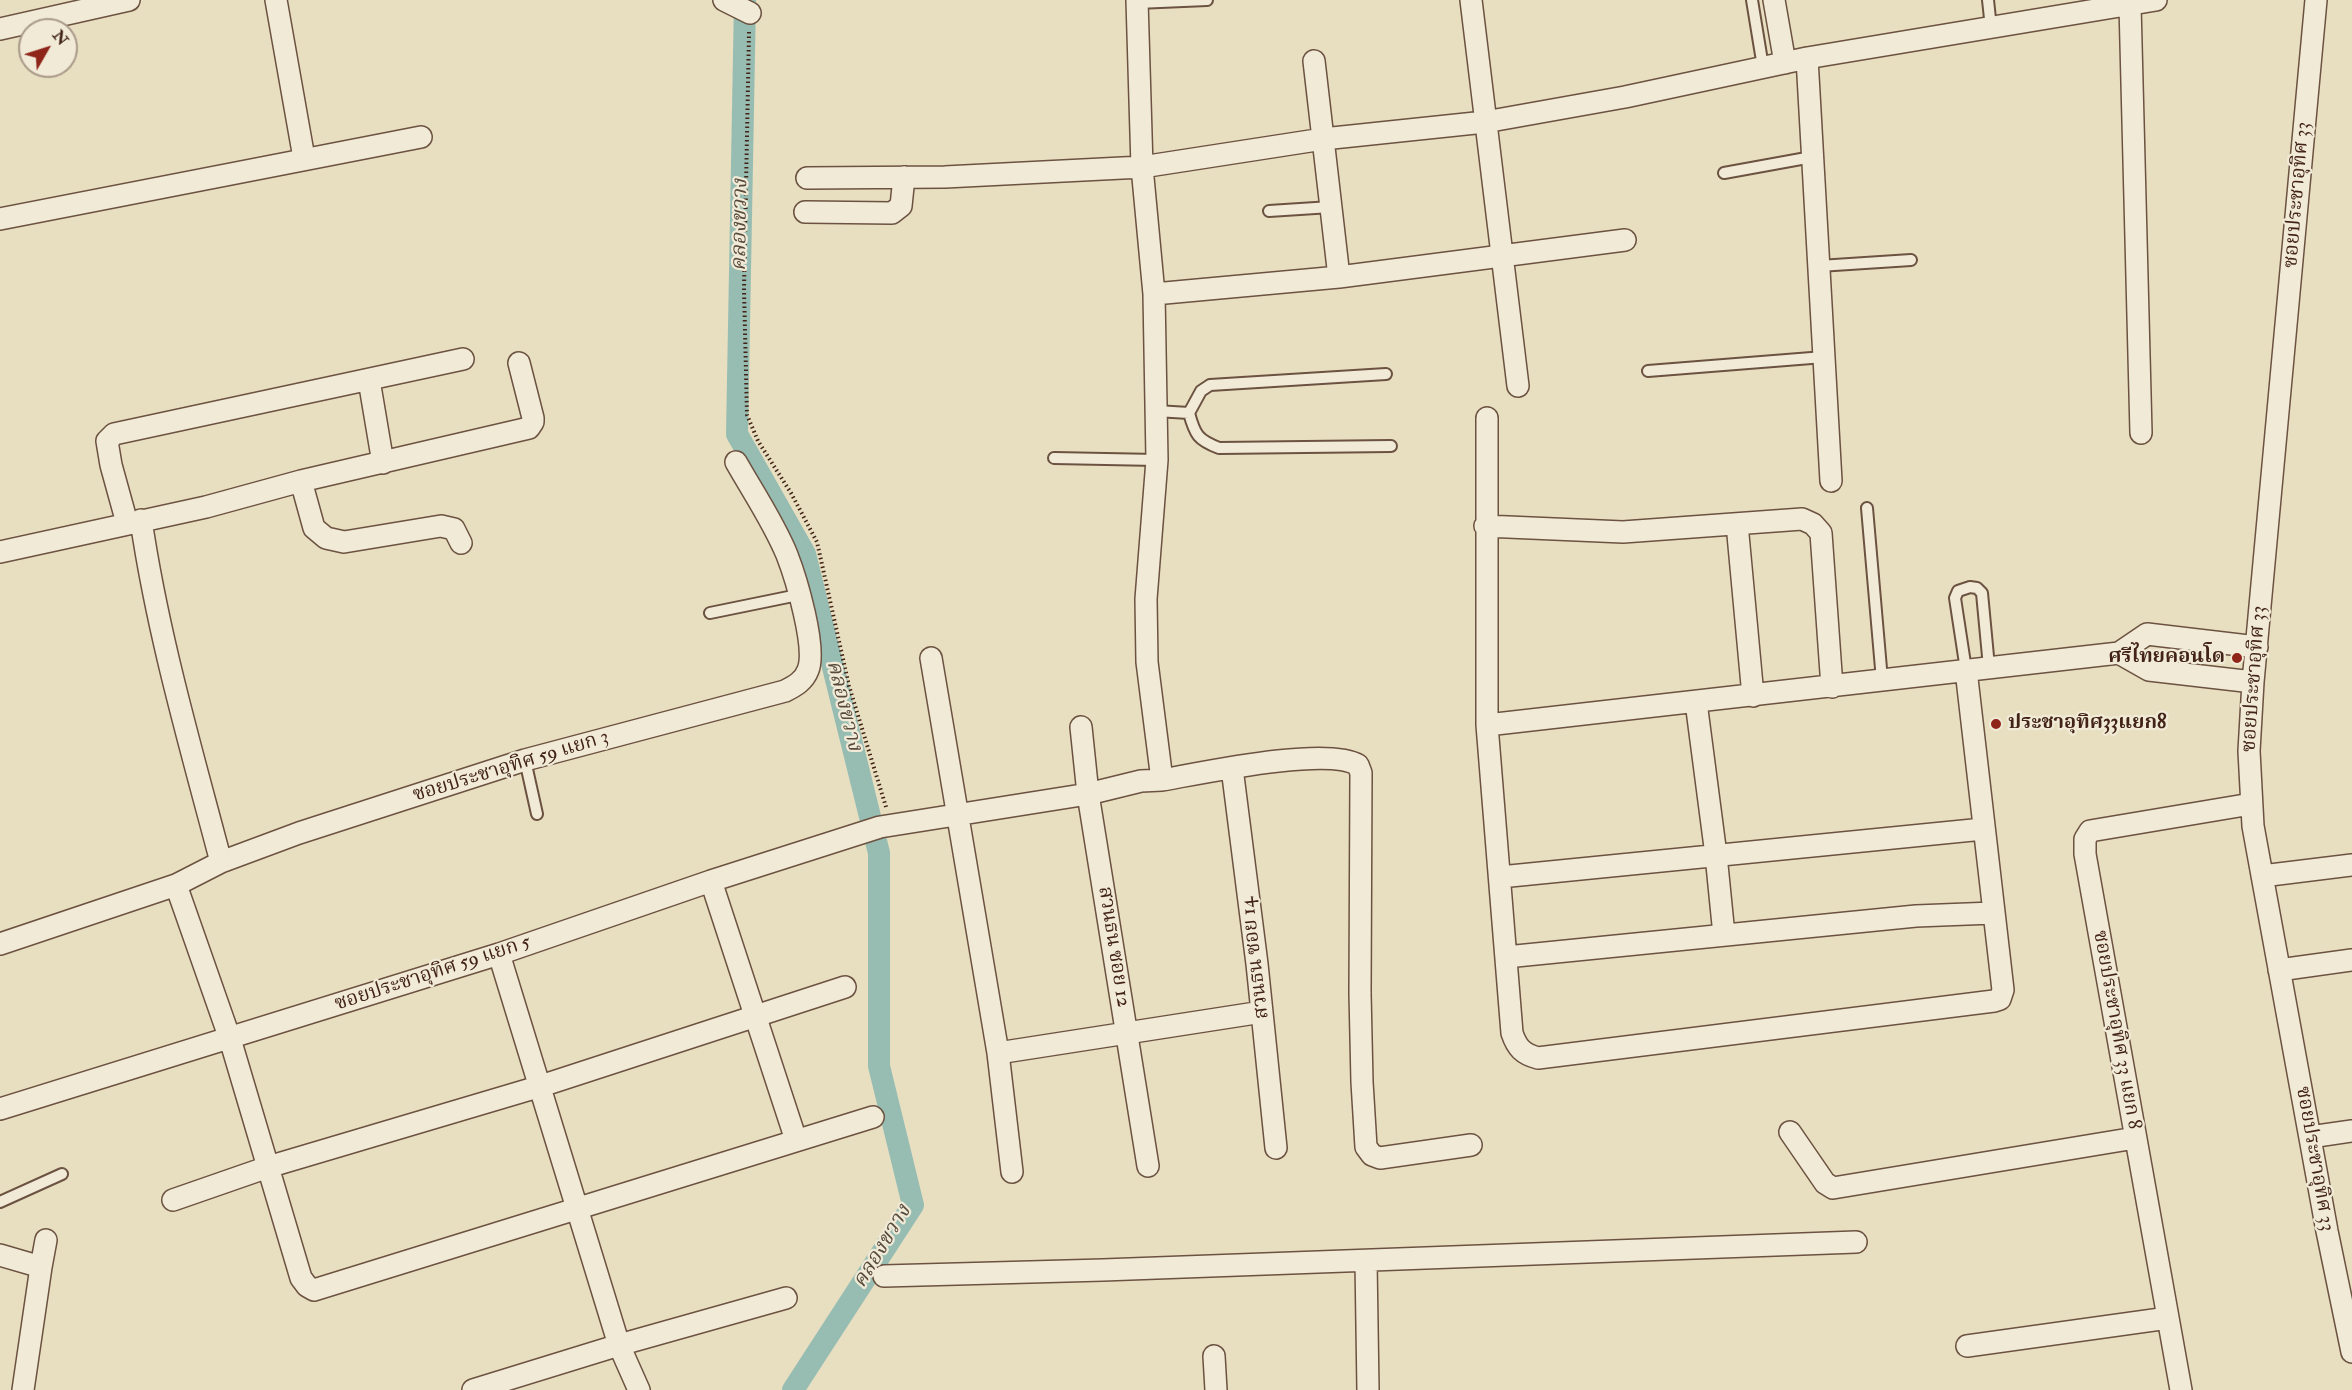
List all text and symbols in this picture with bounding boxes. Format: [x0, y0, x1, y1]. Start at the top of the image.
north arrow [18, 18, 78, 78]
text: N [48, 26, 73, 50]
street label: ซอยประชาอุทิศ 33 [2280, 121, 2316, 269]
water label: คลองขวาง [728, 179, 754, 271]
street label: ซอยประชาอุทิศ 33 [2238, 605, 2272, 753]
place label: ศรีไทยคอนโด [2108, 646, 2225, 670]
marker: ศรีไทยคอนโด [2230, 651, 2244, 665]
water label: คลองขวาง [820, 658, 866, 754]
place label: ประชาอุทิศ33แยก8 [2008, 712, 2166, 736]
marker: ประชาอุทิศ33แยก8 [1989, 717, 2003, 731]
street label: ซอยประชาอุทิศ 59 แยก 3 [410, 726, 612, 808]
street label: สวนธน ซอย 12 [1092, 885, 1134, 1009]
street label: สวนธน ซอย 14 [1237, 896, 1275, 1020]
street label: ซอยประชาอุทิศ 33 แยก 8 [2087, 929, 2145, 1131]
street label: ซอยประชาอุทิศ 59 แยก 5 [332, 931, 534, 1017]
street label: ซอยประชาอุทิศ 33 [2289, 1085, 2339, 1233]
water label: คลองขวาง [848, 1201, 918, 1293]

